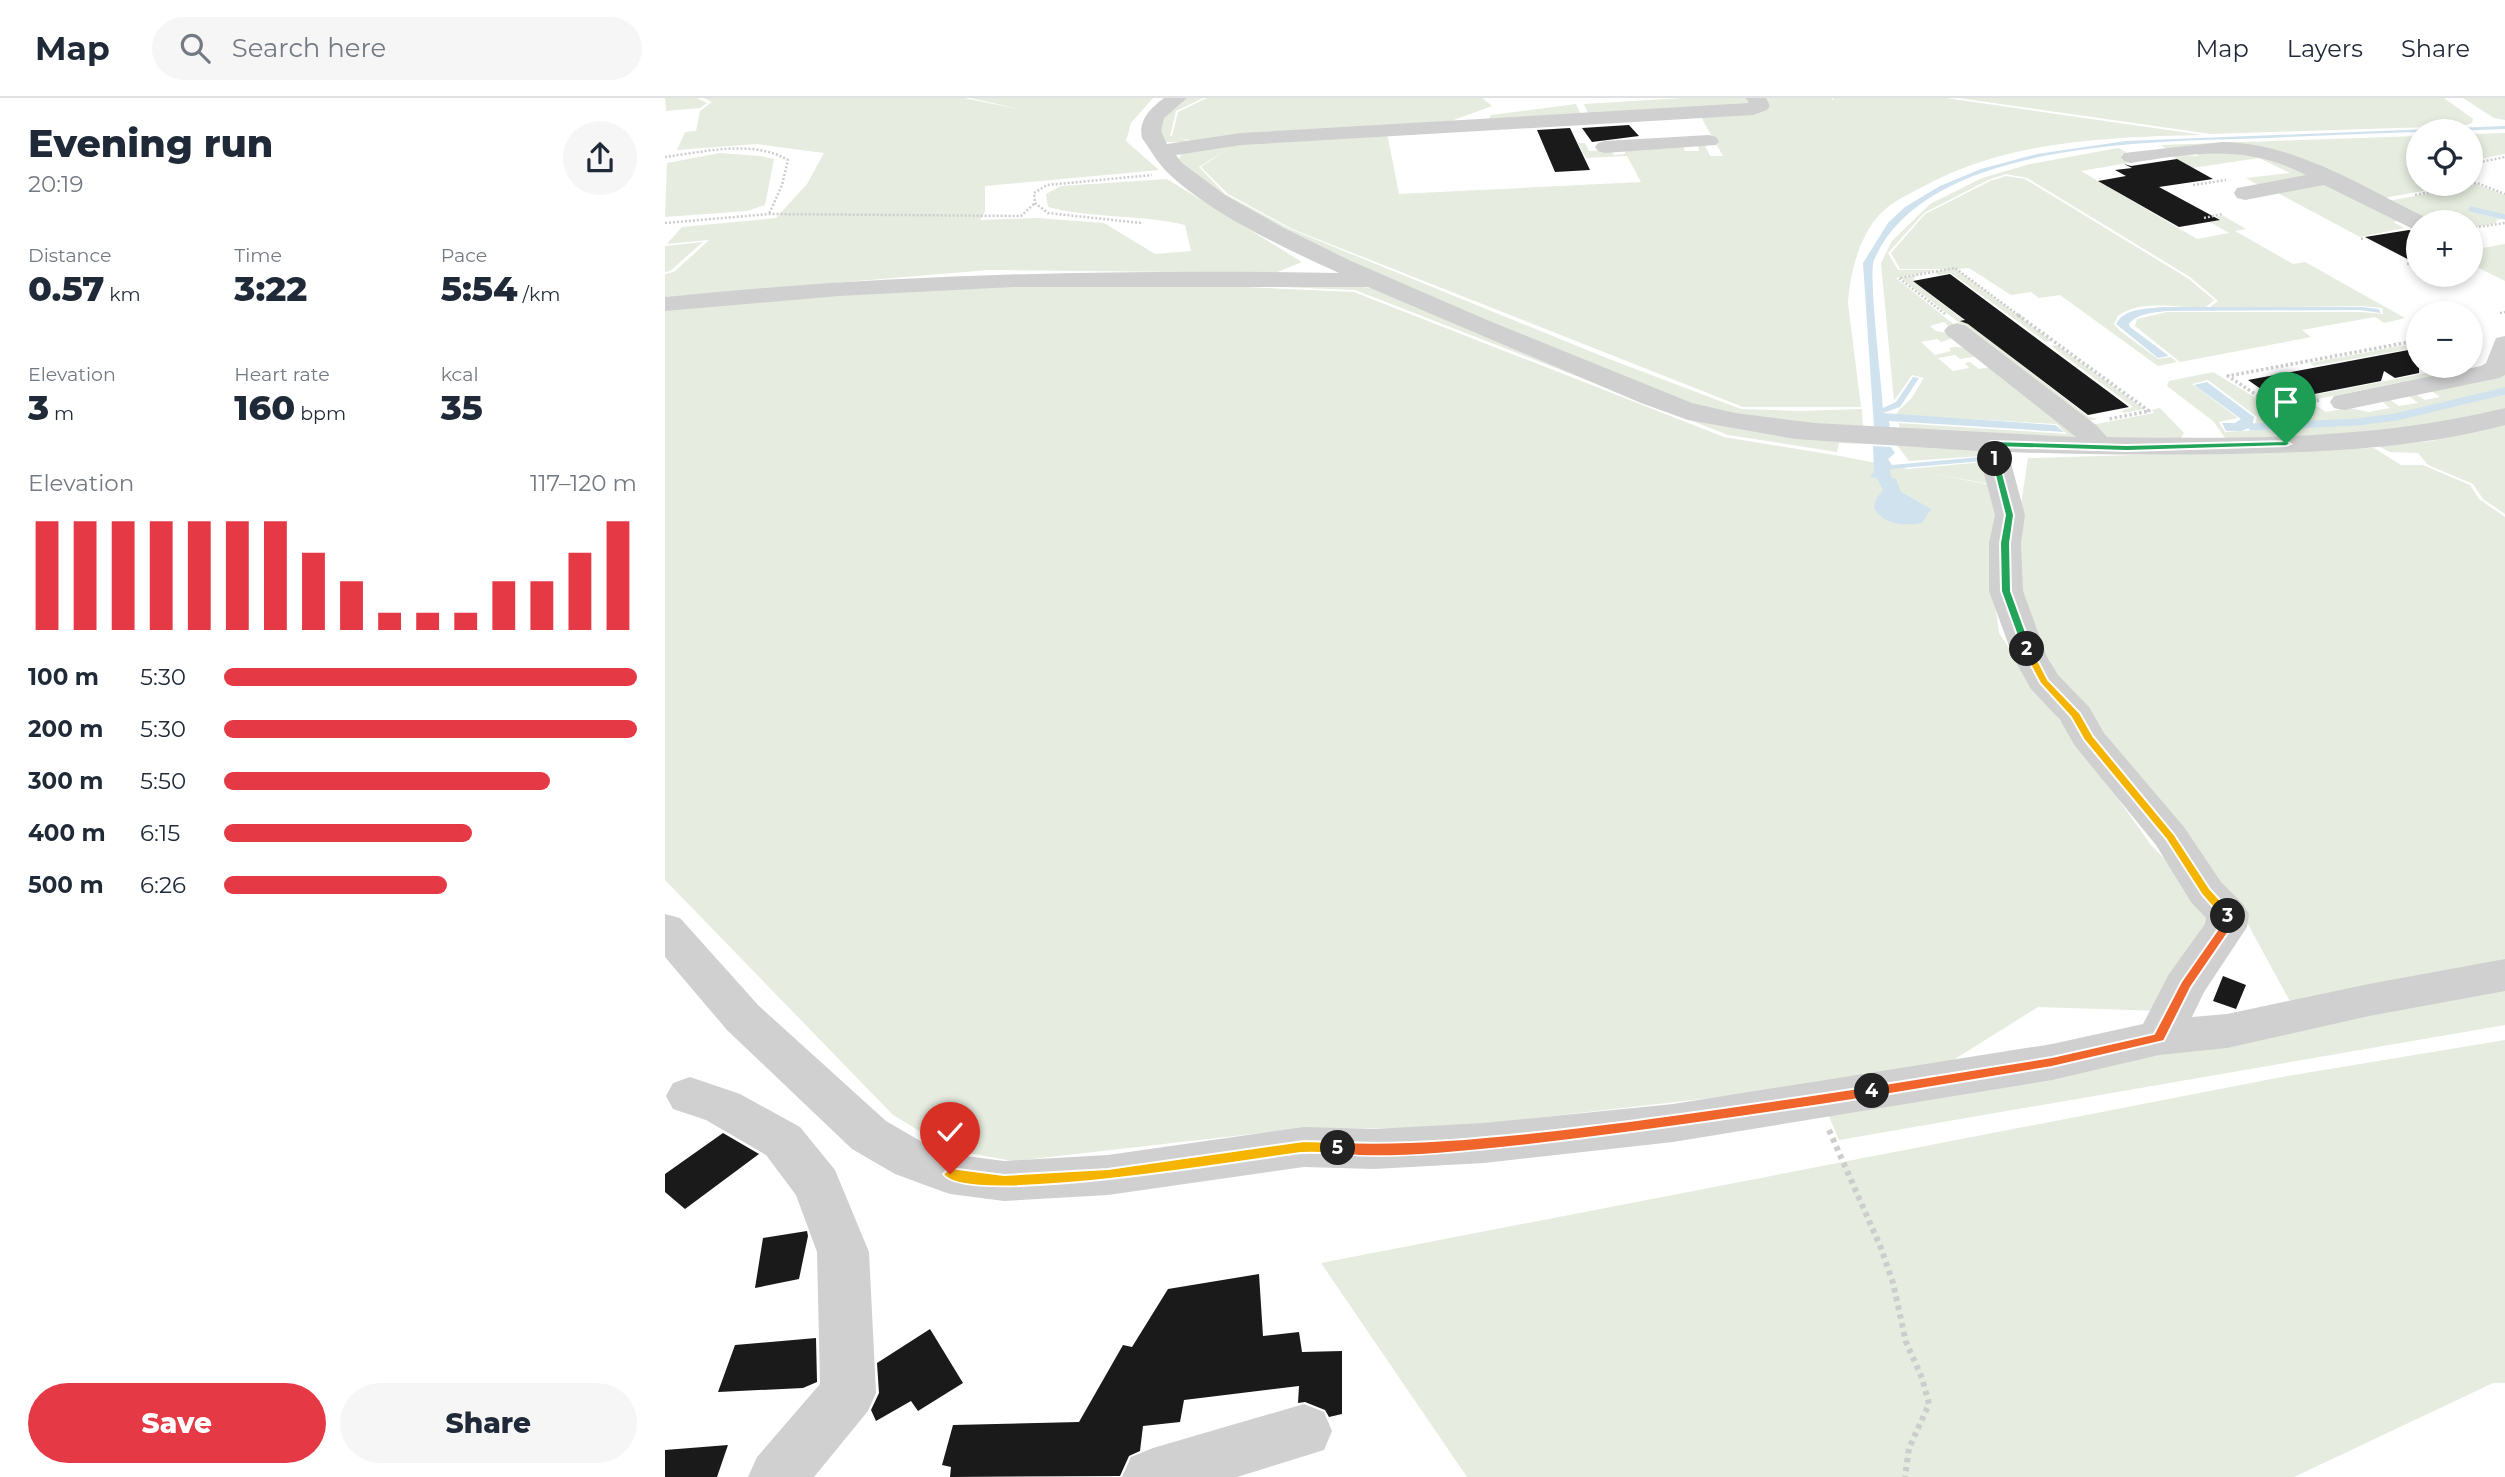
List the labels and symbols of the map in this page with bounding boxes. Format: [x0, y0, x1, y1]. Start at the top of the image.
pin [2256, 372, 2316, 444]
pin: 1 [1977, 442, 2013, 476]
pin: 2 [2009, 632, 2045, 666]
pin: 3 [2211, 898, 2245, 934]
pin: 4 [1855, 1074, 1889, 1108]
pin [920, 1102, 980, 1174]
pin: 5 [1321, 1130, 1355, 1166]

